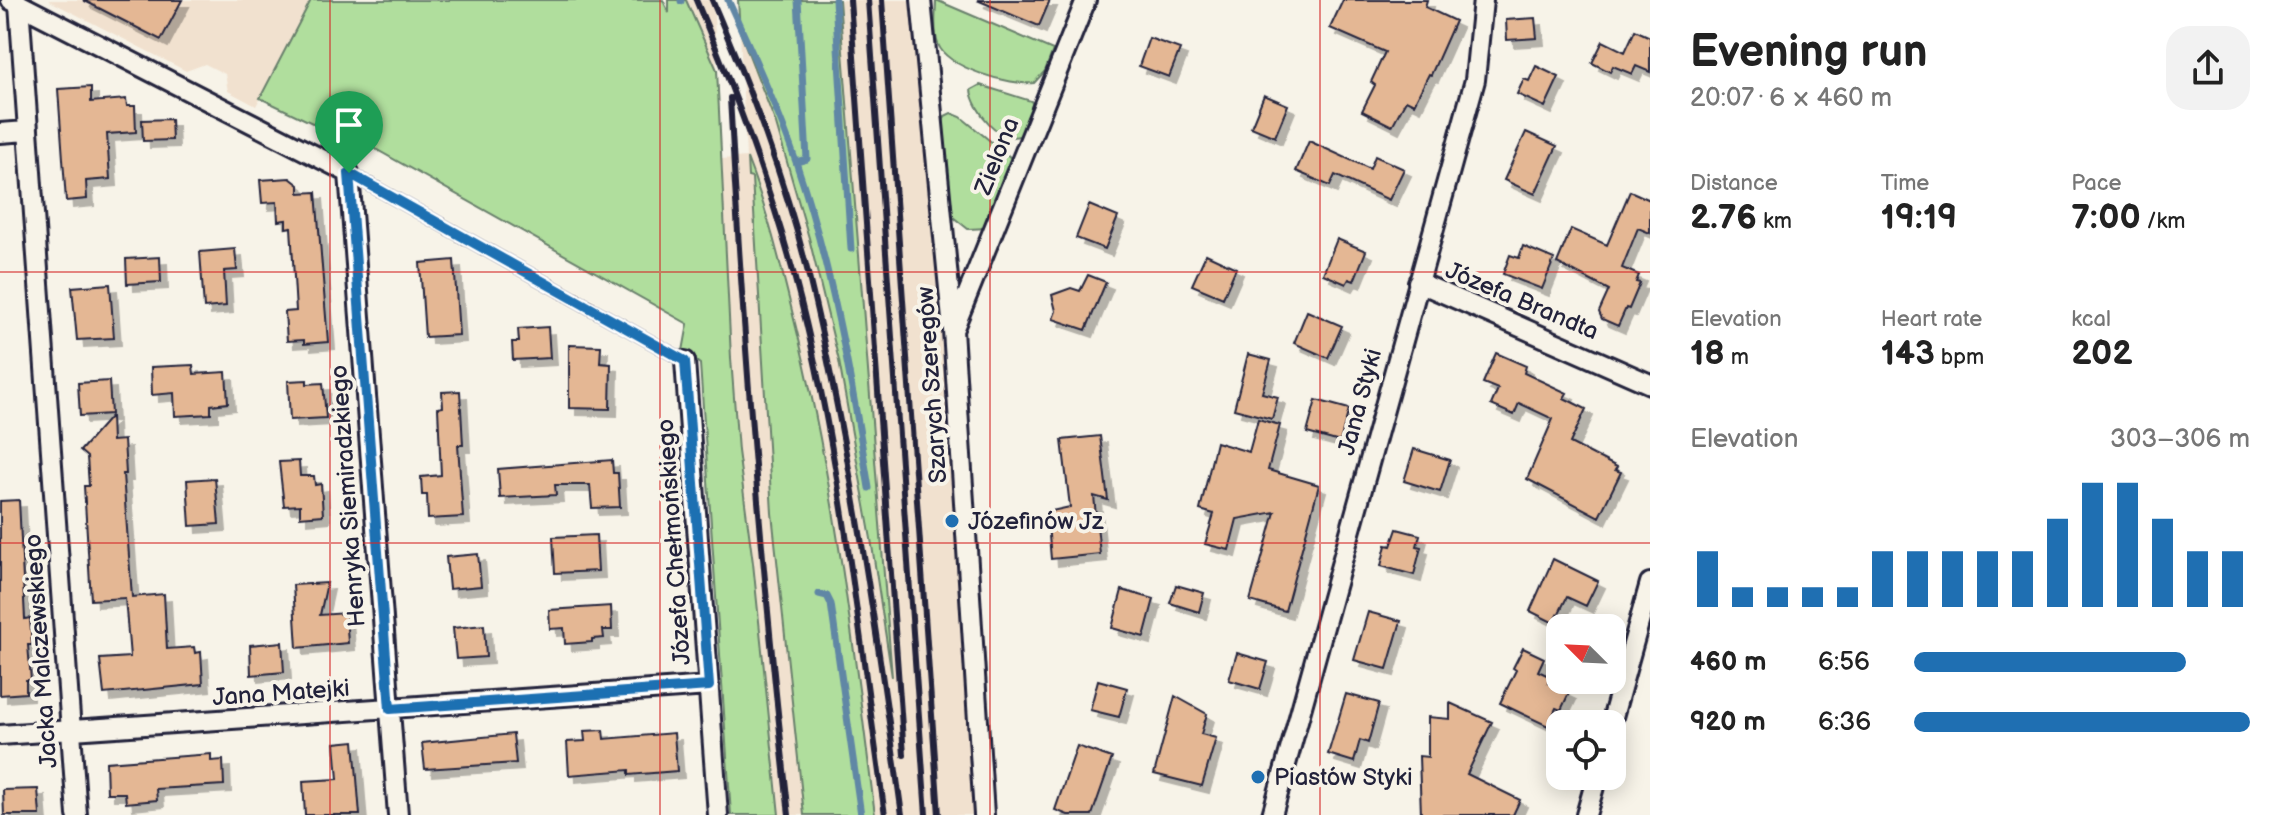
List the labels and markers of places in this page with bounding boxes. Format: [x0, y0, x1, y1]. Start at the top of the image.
pin [315, 91, 383, 173]
place label: Józefinów Jz [968, 507, 1104, 536]
marker: Józefinów Jz [943, 512, 961, 530]
place label: Piastów Styki [1274, 763, 1413, 792]
marker: Piastów Styki [1249, 768, 1267, 786]

